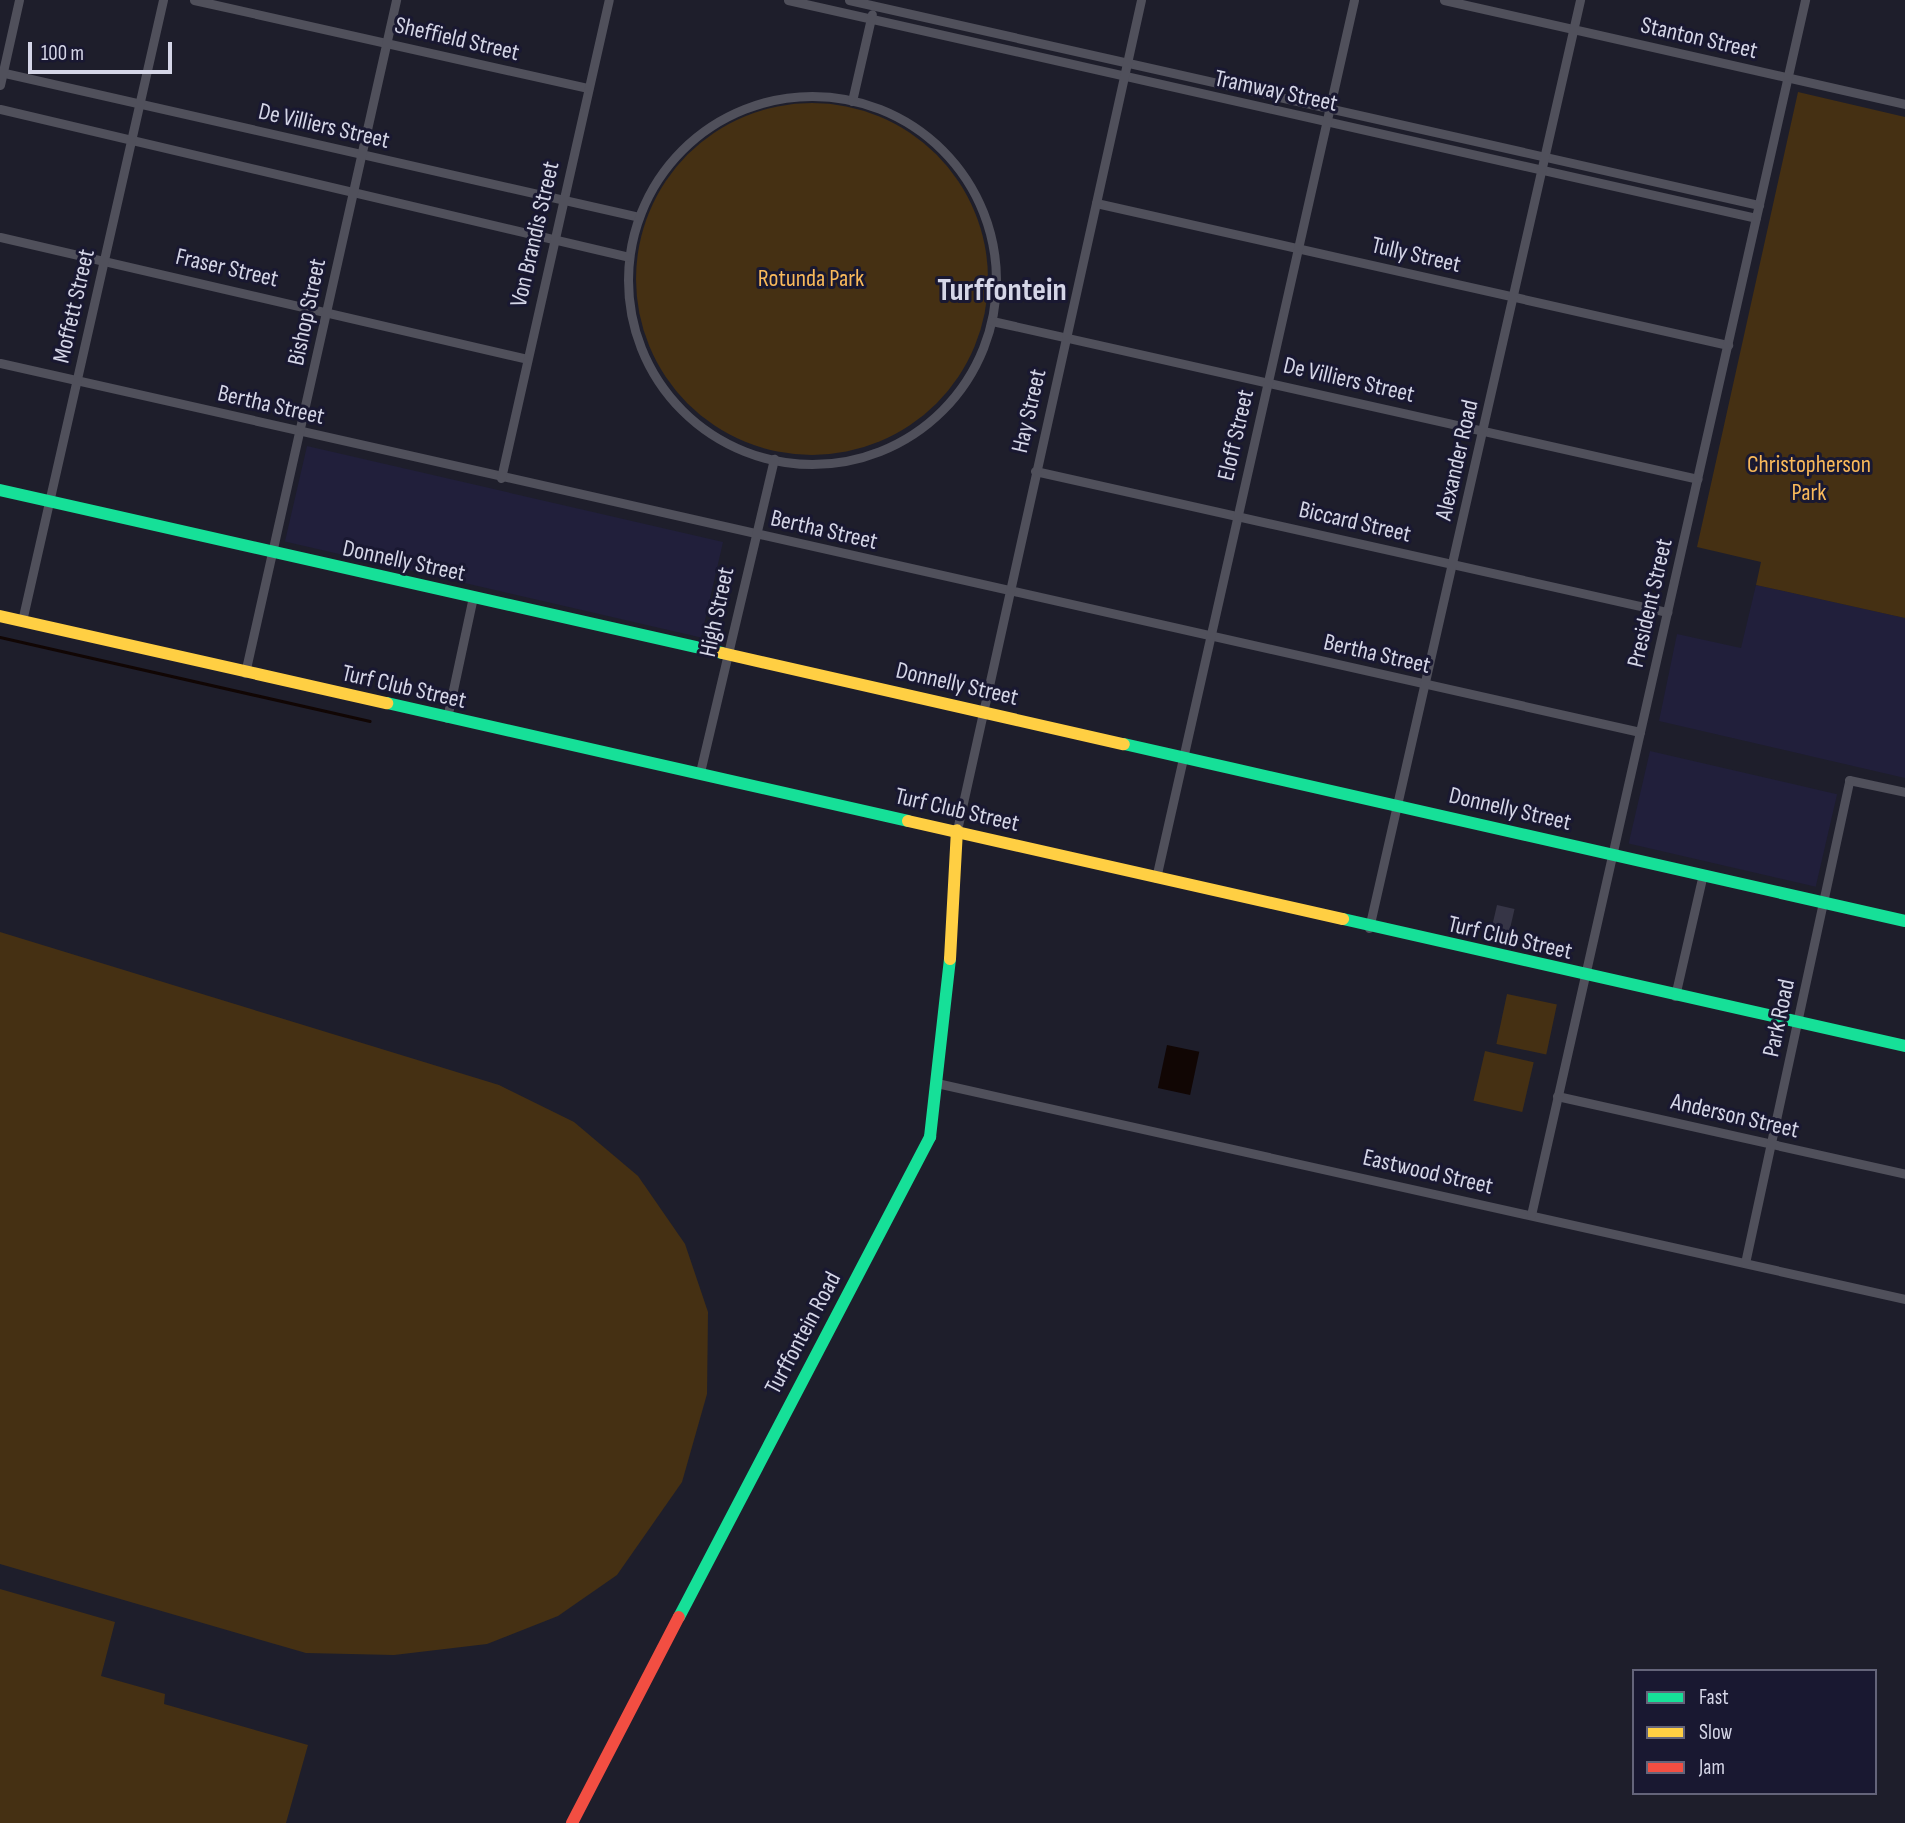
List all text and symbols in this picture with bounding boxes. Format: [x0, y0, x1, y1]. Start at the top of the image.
street label: Sheffield Street [392, 11, 522, 67]
street label: Stanton Street [1638, 11, 1760, 65]
scale bar [32, 28, 175, 72]
text: 100 m [41, 41, 84, 66]
street label: Tramway Street [1212, 64, 1340, 118]
street label: De Villiers Street [256, 97, 392, 155]
street label: Von Brandis Street [504, 158, 566, 310]
street label: Tully Street [1369, 231, 1463, 279]
street label: Fraser Street [173, 242, 281, 294]
street label: Moffett Street [47, 246, 101, 366]
street label: Bishop Street [282, 256, 332, 368]
park label: Rotunda Park [758, 265, 864, 293]
district label: Turffontein [937, 272, 1067, 310]
street label: De Villiers Street [1281, 351, 1417, 409]
street label: Hay Street [1005, 366, 1053, 456]
street label: Bertha Street [215, 379, 327, 431]
street label: Eloff Street [1212, 387, 1260, 483]
street label: Alexander Road [1429, 397, 1485, 523]
park label: Christopherson Park [1747, 451, 1871, 507]
street label: Biccard Street [1296, 495, 1414, 549]
street label: Bertha Street [768, 504, 880, 556]
street label: Donnelly Street [340, 534, 468, 588]
street label: President Street [1621, 536, 1679, 670]
street label: High Street [693, 565, 741, 659]
street label: Bertha Street [1321, 628, 1433, 680]
street label: Donnelly Street [893, 656, 1021, 712]
street label: Turf Club Street [339, 659, 469, 715]
street label: Donnelly Street [1446, 781, 1574, 837]
street label: Turf Club Street [892, 782, 1022, 838]
street label: Turf Club Street [1445, 910, 1575, 966]
street label: Park Road [1757, 976, 1801, 1060]
street label: Anderson Street [1668, 1087, 1802, 1145]
street label: Eastwood Street [1360, 1143, 1496, 1201]
street label: Turffontein Road [759, 1267, 847, 1399]
legend [1632, 1669, 1877, 1795]
text: Fast [1699, 1685, 1729, 1710]
text: Slow [1699, 1720, 1732, 1745]
text: Jam [1699, 1755, 1725, 1780]

